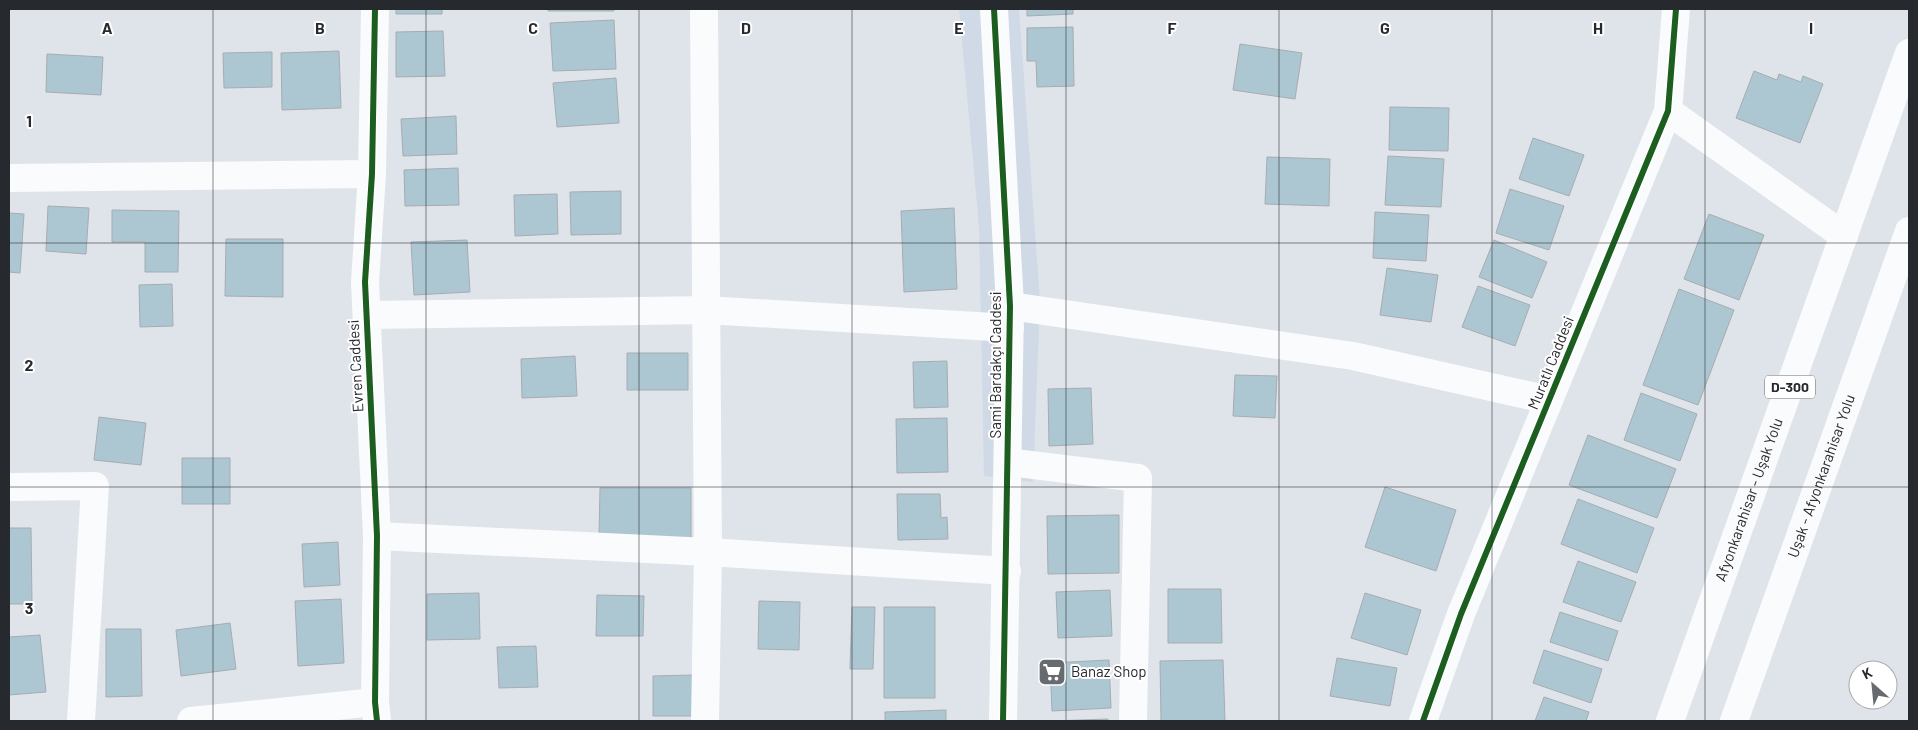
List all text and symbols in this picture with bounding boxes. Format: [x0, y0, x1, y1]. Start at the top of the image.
text: A [102, 18, 113, 37]
text: B [315, 18, 325, 37]
text: C [528, 18, 538, 37]
text: D [741, 18, 751, 37]
text: E [954, 18, 964, 37]
text: F [1168, 18, 1177, 37]
text: G [1380, 18, 1390, 37]
text: H [1593, 18, 1603, 37]
text: I [1809, 18, 1813, 37]
text: 1 [26, 111, 32, 130]
street label: Sami Bardakçı Caddesi [986, 291, 1004, 439]
street label: Muratlı Caddesi [1523, 313, 1577, 412]
street label: Evren Caddesi [344, 319, 366, 413]
text: 2 [25, 355, 34, 374]
road number: D-300 [1765, 376, 1815, 398]
street label: Uşak - Afyonkarahisar Yolu [1783, 392, 1858, 560]
street label: Afyonkarahisar - Uşak Yolu [1711, 415, 1786, 583]
text: 3 [25, 598, 33, 617]
supermarket icon: Banaz Shop [1037, 657, 1067, 687]
north arrow [1848, 660, 1898, 710]
place label: Banaz Shop [1071, 662, 1147, 680]
text: K [1859, 663, 1875, 683]

